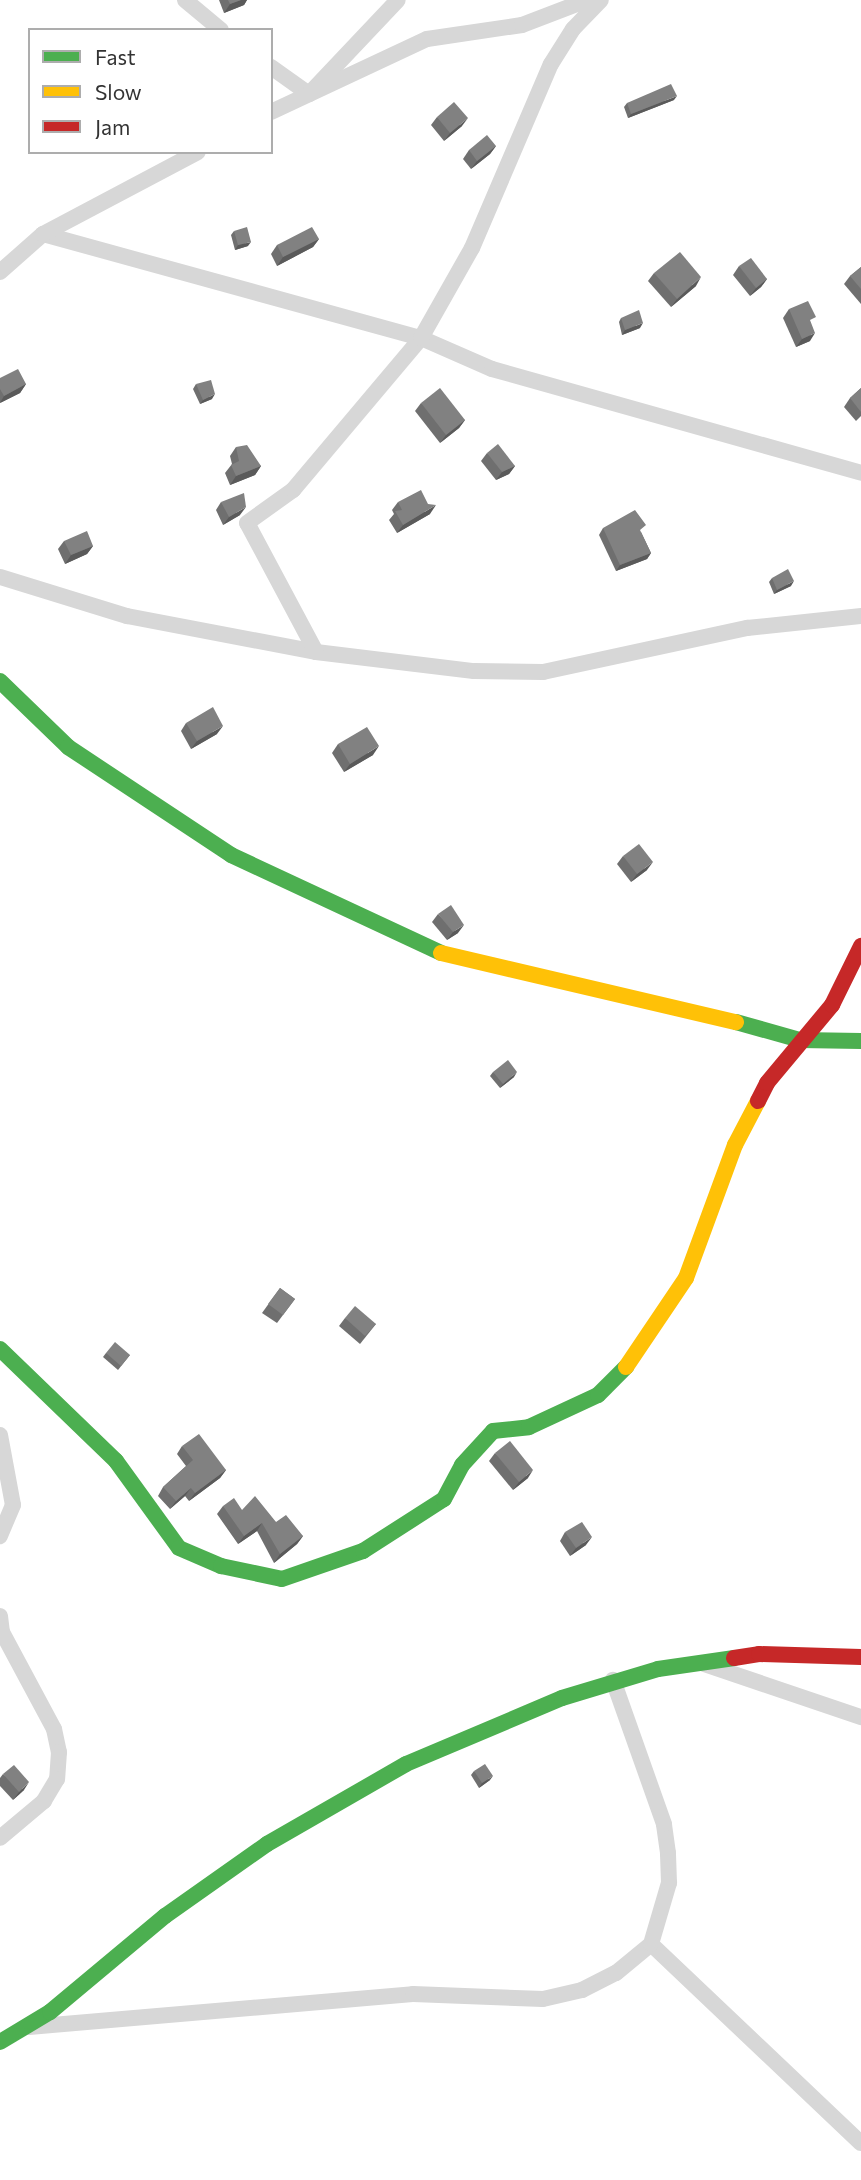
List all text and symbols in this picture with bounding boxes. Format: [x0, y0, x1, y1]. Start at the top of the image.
legend [28, 28, 273, 154]
text: Fast [95, 44, 136, 69]
text: Slow [95, 79, 142, 104]
text: Jam [95, 114, 130, 139]

